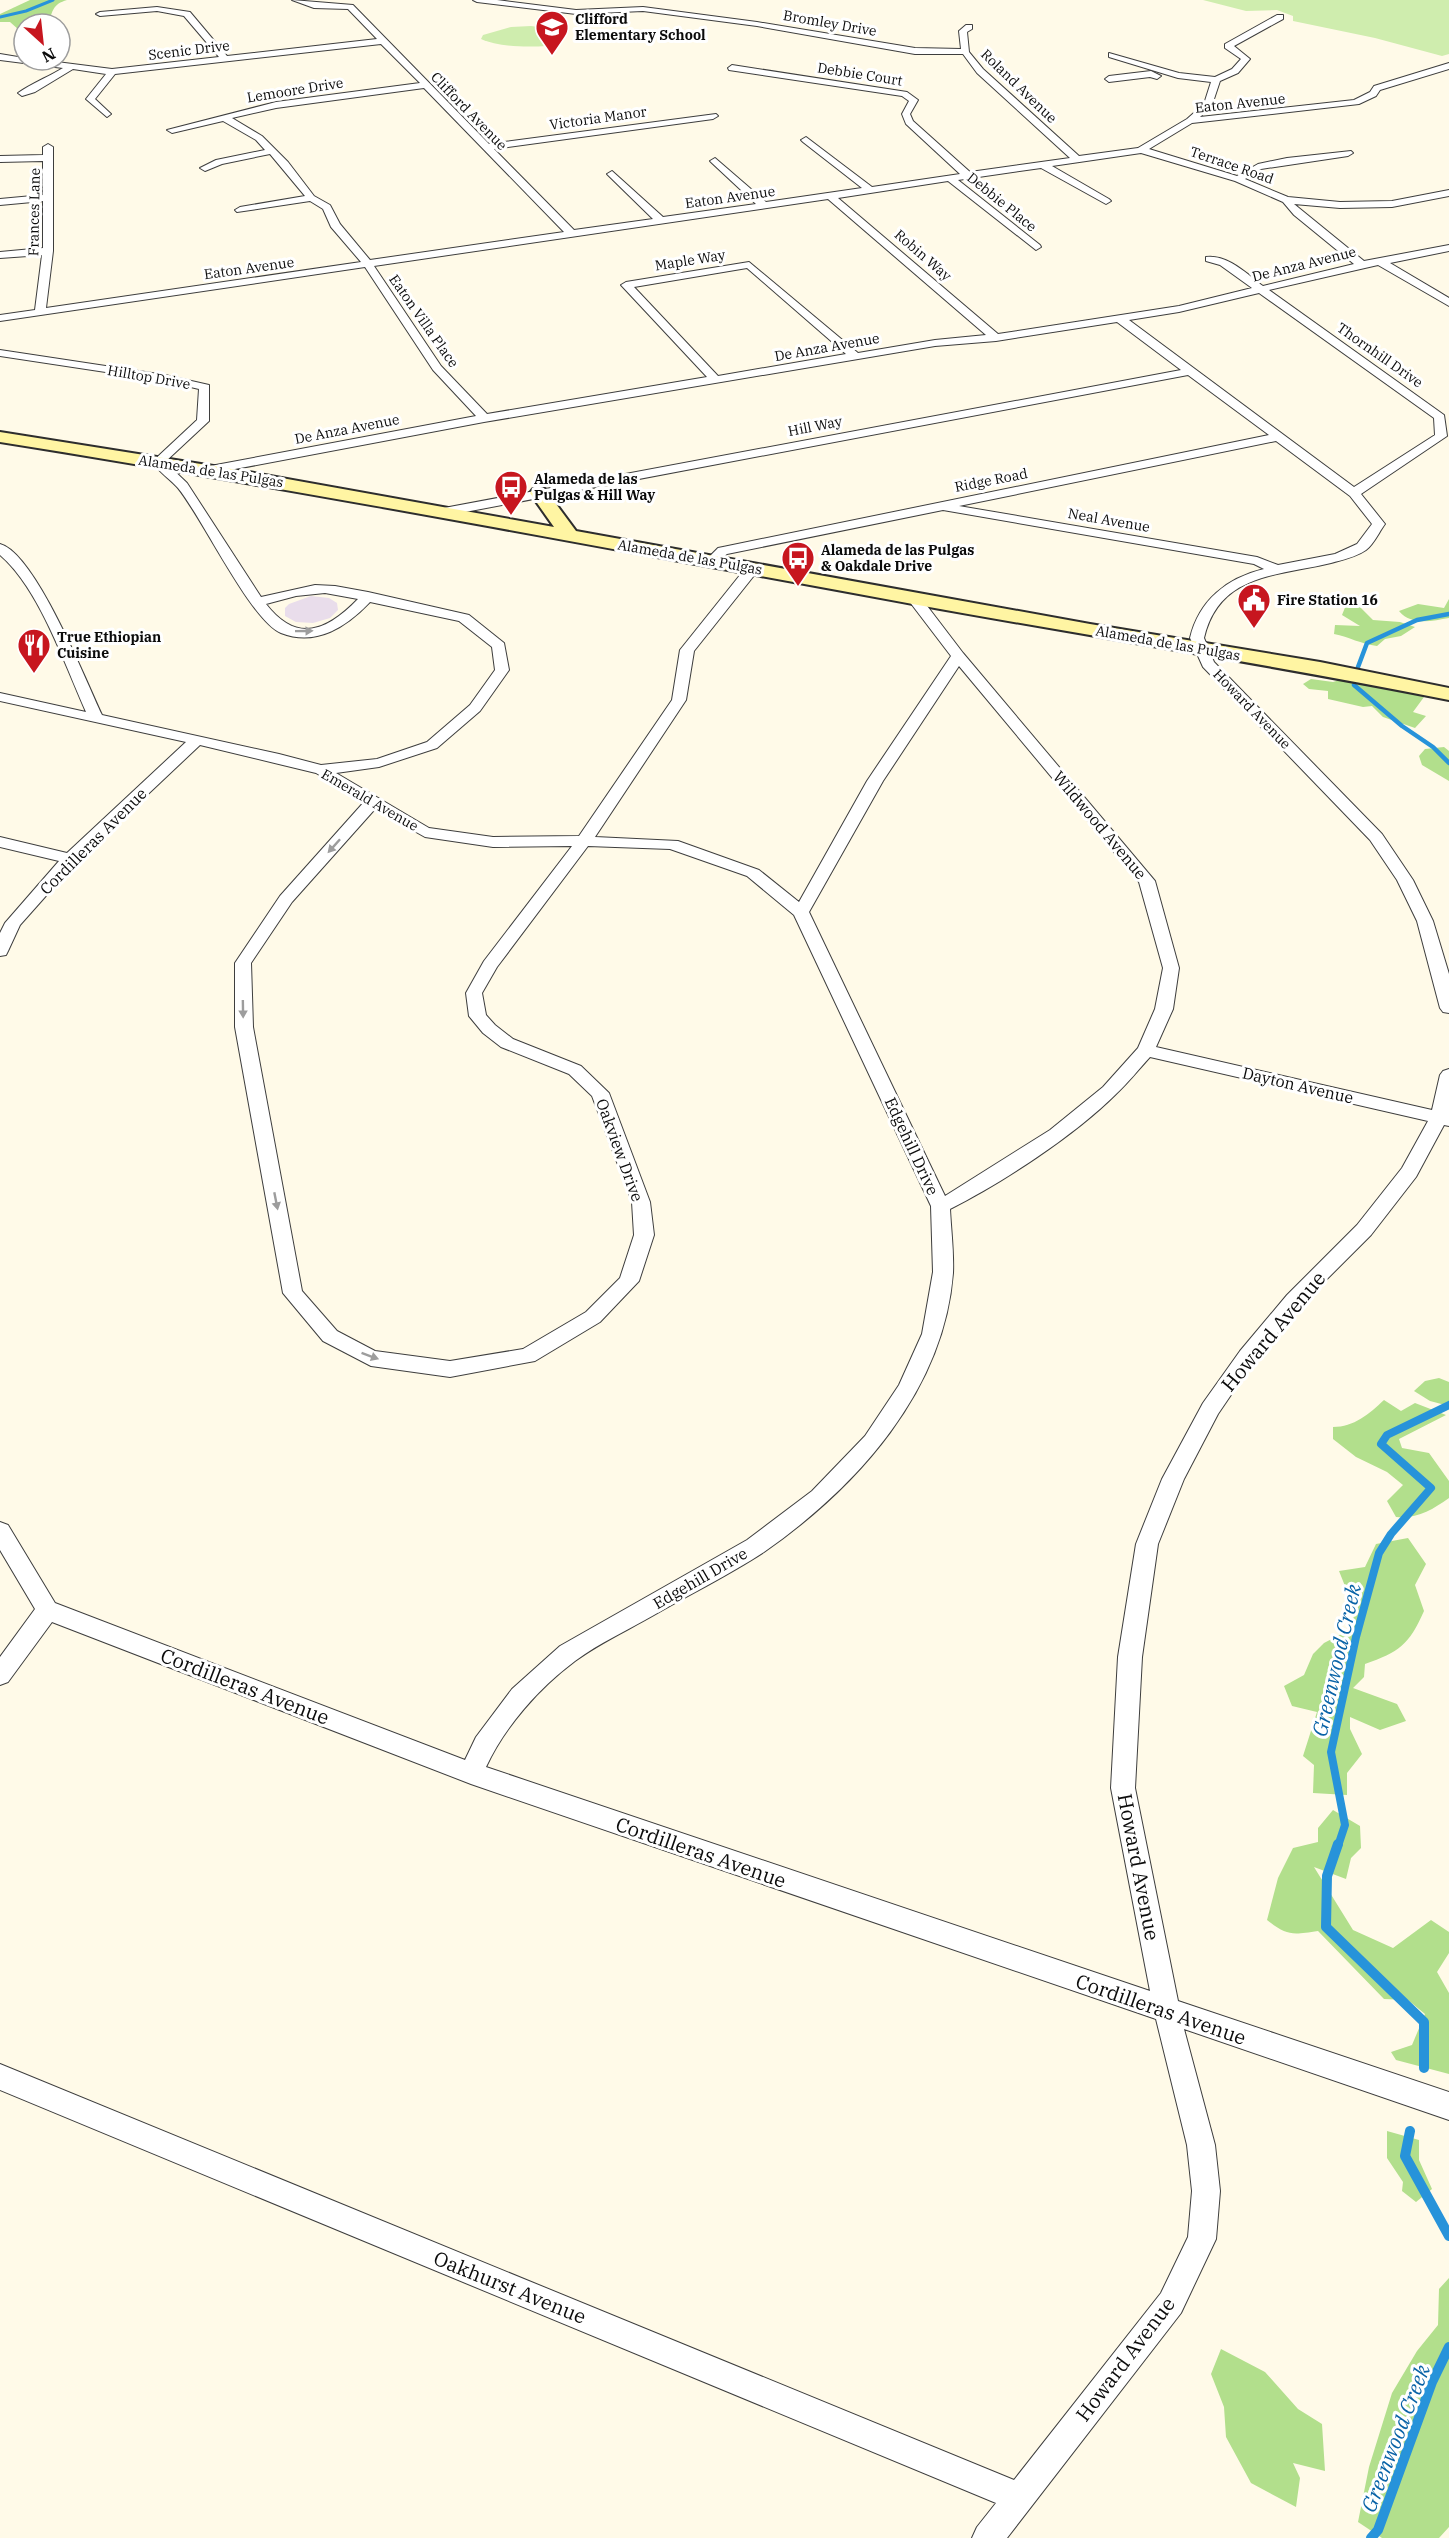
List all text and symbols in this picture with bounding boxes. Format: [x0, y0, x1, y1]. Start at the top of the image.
street label: Bromley Drive [782, 6, 878, 40]
school or university icon: Clifford Elementary School [534, 9, 570, 56]
place label: Clifford Elementary School [575, 10, 706, 44]
north arrow [12, 12, 72, 72]
street label: Scenic Drive [147, 36, 231, 64]
text: N [39, 44, 59, 67]
street label: Roland Avenue [977, 45, 1061, 127]
street label: Debbie Court [816, 58, 904, 90]
street label: Clifford Avenue [427, 68, 511, 154]
street label: Lemoore Drive [245, 73, 345, 107]
street label: Eaton Avenue [1194, 89, 1286, 117]
street label: Victoria Manor [548, 102, 649, 134]
street label: Terrace Road [1188, 142, 1277, 188]
street label: Frances Lane [24, 168, 44, 256]
street label: Debbie Place [964, 168, 1040, 236]
street label: Eaton Avenue [684, 182, 776, 212]
street label: Robin Way [891, 225, 956, 285]
street label: De Anza Avenue [1250, 242, 1358, 286]
street label: Maple Way [653, 245, 727, 274]
street label: Eaton Avenue [203, 253, 295, 283]
street label: Eaton Villa Place [385, 271, 463, 371]
street label: Thornhill Drive [1333, 319, 1427, 391]
street label: De Anza Avenue [773, 329, 881, 365]
street label: Hilltop Drive [106, 361, 192, 393]
street label: De Anza Avenue [293, 410, 401, 448]
street label: Hill Way [786, 412, 844, 440]
street label: Alameda de las Pulgas [137, 451, 285, 491]
street label: Ridge Road [953, 464, 1030, 496]
bus stop icon: Alameda de las Pulgas & Hill Way [493, 469, 529, 516]
place label: Alameda de las Pulgas & Hill Way [534, 470, 655, 504]
street label: Neal Avenue [1067, 504, 1151, 536]
street label: Alameda de las Pulgas [616, 535, 764, 579]
bus stop icon: Alameda de las Pulgas & Oakdale Drive [780, 540, 816, 587]
place label: Alameda de las Pulgas & Oakdale Drive [821, 541, 974, 575]
public building icon: Fire Station 16 [1236, 582, 1272, 629]
place label: Fire Station 16 [1277, 591, 1378, 609]
street label: Alameda de las Pulgas [1094, 621, 1242, 665]
one-way arrow [294, 626, 313, 636]
restaurant icon: True Ethiopian Cuisine [16, 627, 52, 674]
place label: True Ethiopian Cuisine [57, 628, 161, 662]
street label: Howard Avenue [1209, 665, 1295, 753]
street label: Emerald Avenue [318, 765, 422, 835]
street label: Wildwood Avenue [1049, 767, 1151, 883]
street label: Cordilleras Avenue [35, 783, 151, 899]
one-way arrow [328, 838, 341, 853]
one-way arrow [239, 1000, 248, 1019]
street label: Dayton Avenue [1241, 1063, 1355, 1107]
street label: Edgehill Drive [881, 1094, 943, 1198]
street label: Oakview Drive [592, 1096, 648, 1204]
one-way arrow [272, 1192, 281, 1211]
street label: Howard Avenue [1215, 1265, 1331, 1397]
one-way arrow [361, 1352, 379, 1362]
street label: Edgehill Drive [649, 1543, 751, 1613]
water label: Greenwood Creek [1305, 1580, 1367, 1739]
street label: Cordilleras Avenue [157, 1641, 333, 1731]
street label: Howard Avenue [1112, 1791, 1166, 1943]
street label: Cordilleras Avenue [612, 1810, 790, 1894]
street label: Cordilleras Avenue [1072, 1967, 1250, 2051]
street label: Oakhurst Avenue [430, 2244, 590, 2330]
street label: Howard Avenue [1069, 2291, 1181, 2427]
water label: Greenwood Creek [1354, 2359, 1436, 2516]

